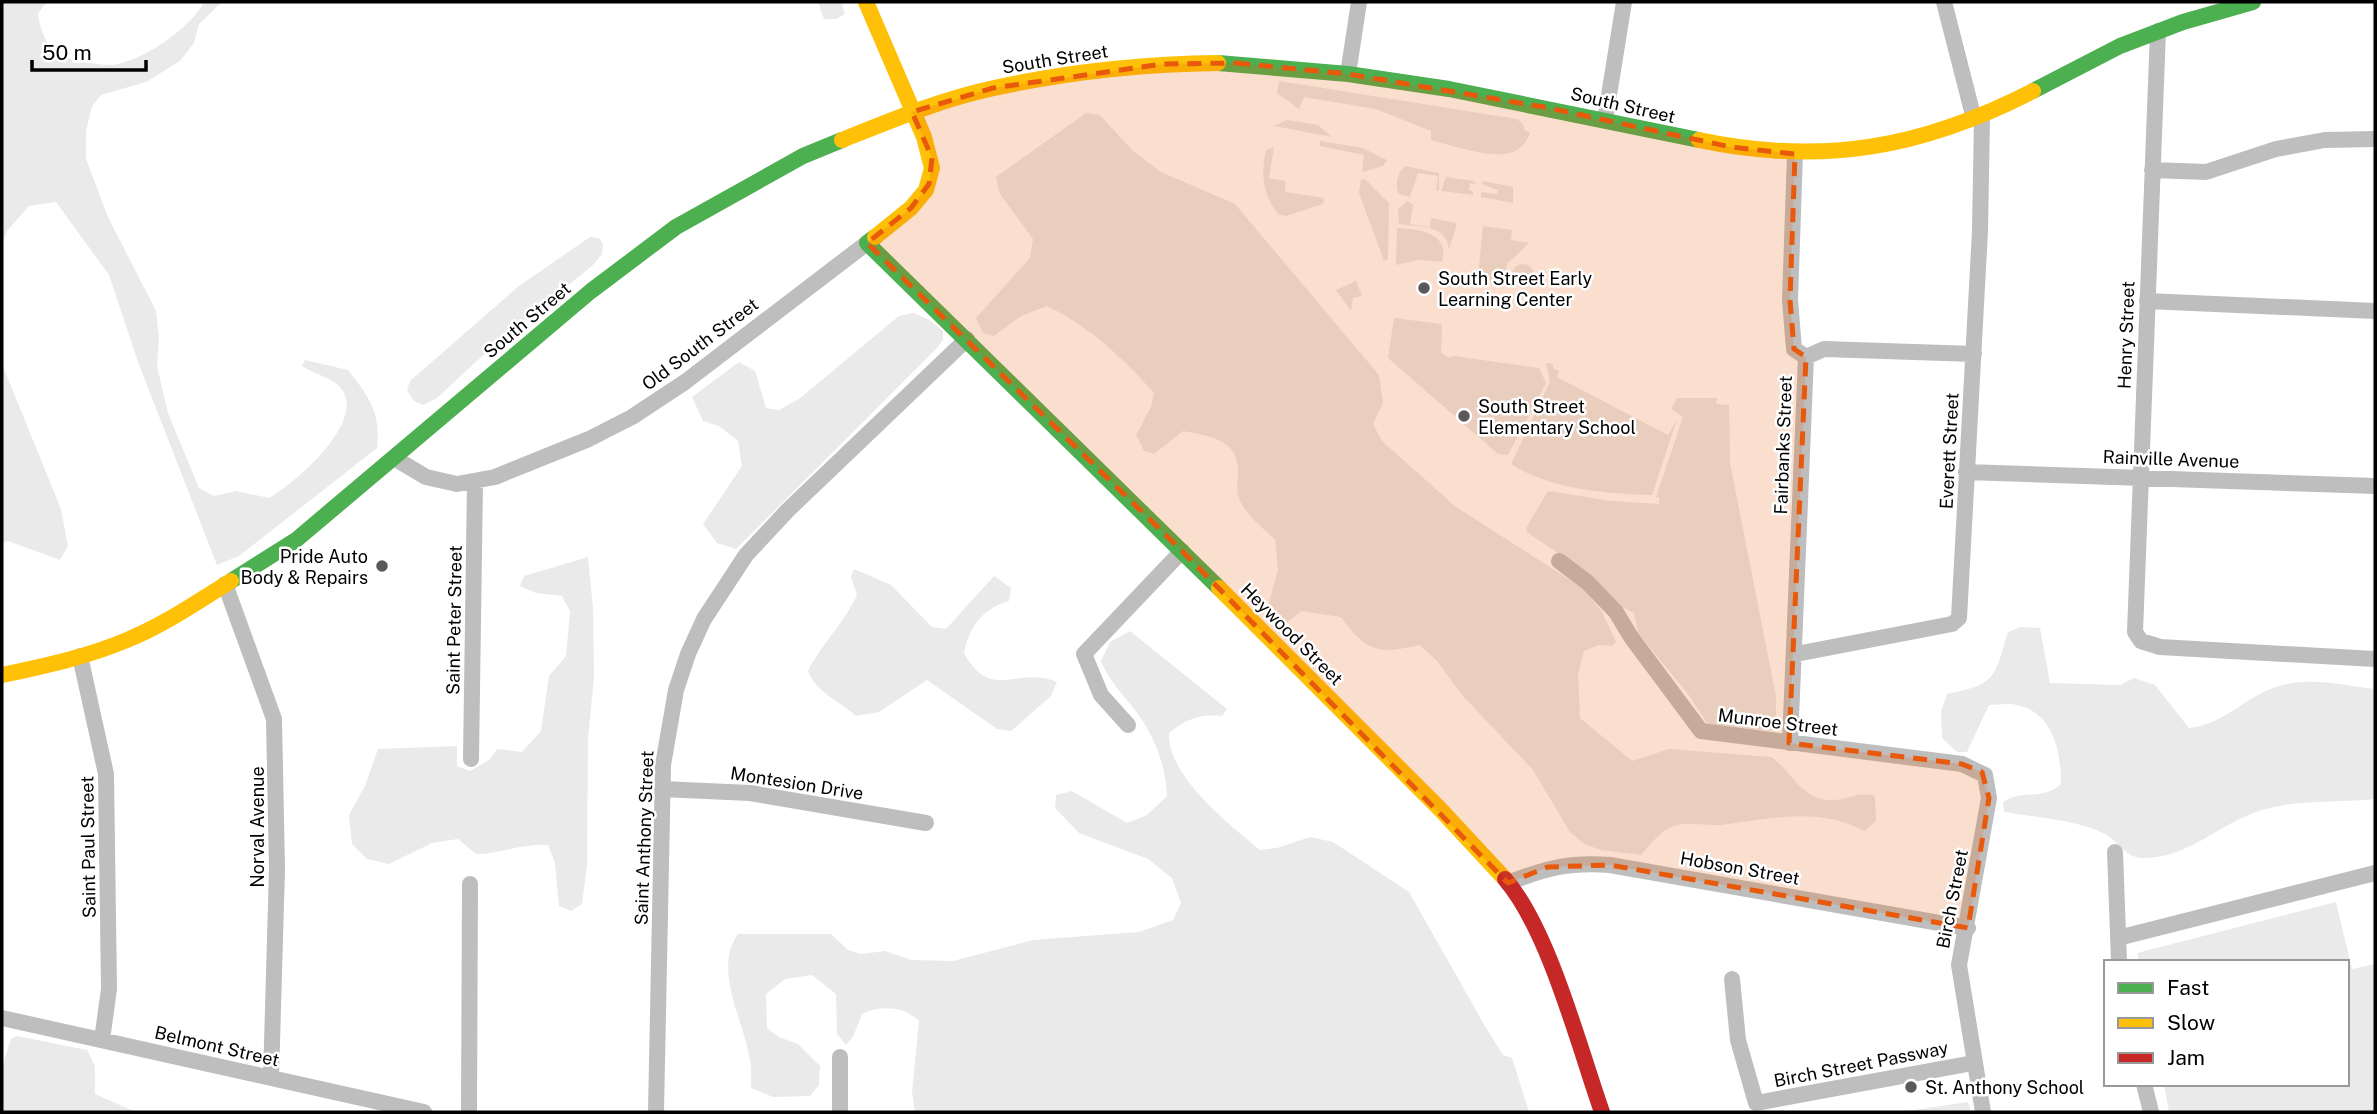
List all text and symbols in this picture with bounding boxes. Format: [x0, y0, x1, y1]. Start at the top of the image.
scale bar [32, 28, 145, 72]
text: 50 m [42, 40, 92, 65]
street label: South Street [1001, 40, 1109, 78]
street label: South Street [1569, 83, 1677, 127]
place label: South Street Early Learning Center [1438, 268, 1592, 310]
street label: South Street [479, 278, 575, 362]
marker: South Street Early Learning Center [1416, 280, 1432, 296]
street label: Henry Street [2114, 281, 2138, 389]
street label: Old South Street [638, 293, 762, 395]
street label: Fairbanks Street [1770, 375, 1796, 515]
street label: Everett Street [1935, 392, 1963, 510]
place label: South Street Elementary School [1478, 396, 1636, 438]
marker: South Street Elementary School [1456, 408, 1472, 424]
street label: Rainville Avenue [2102, 446, 2240, 472]
street label: Saint Peter Street [442, 545, 466, 695]
place label: Pride Auto Body & Repairs [241, 546, 368, 588]
marker: Pride Auto Body & Repairs [374, 558, 390, 574]
street label: Heywood Street [1237, 579, 1347, 689]
street label: Munroe Street [1717, 704, 1839, 740]
street label: Saint Anthony Street [630, 750, 658, 926]
street label: Montesion Drive [729, 762, 865, 804]
street label: Norval Avenue [247, 766, 268, 888]
street label: Saint Paul Street [76, 776, 100, 918]
street label: Hobson Street [1679, 847, 1801, 889]
street label: Birch Street [1932, 848, 1972, 950]
legend [2104, 960, 2349, 1086]
text: Fast [2167, 975, 2209, 1000]
text: Slow [2167, 1010, 2215, 1035]
street label: Belmont Street [153, 1021, 281, 1071]
street label: Birch Street Passway [1772, 1037, 1950, 1091]
text: Jam [2167, 1045, 2205, 1070]
place label: St. Anthony School [1925, 1077, 2084, 1098]
marker: St. Anthony School [1903, 1079, 1919, 1095]

